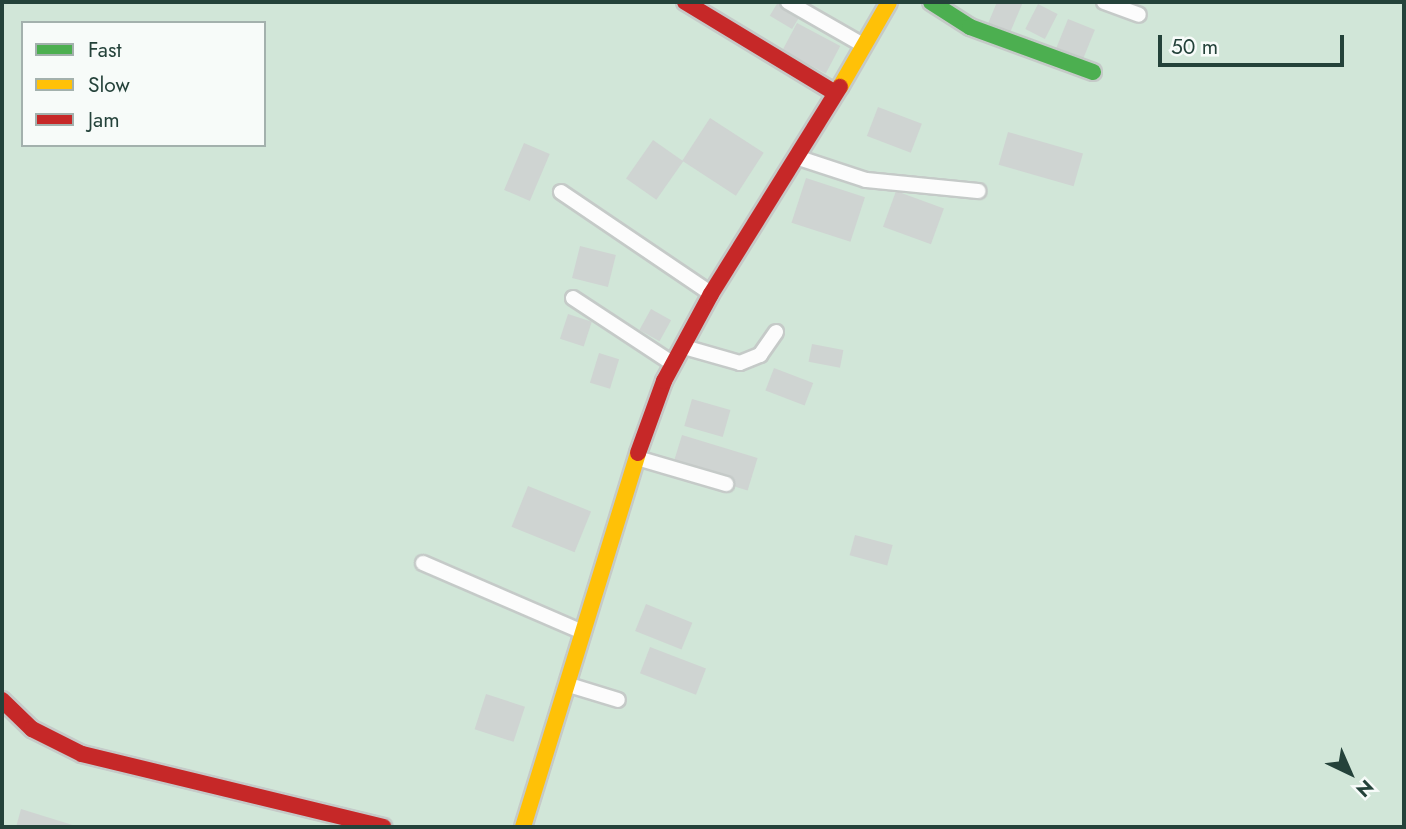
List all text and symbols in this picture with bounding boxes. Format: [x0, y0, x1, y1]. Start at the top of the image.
legend [21, 21, 266, 147]
scale bar [1161, 21, 1346, 65]
text: 50 m [1171, 32, 1218, 62]
text: Fast [88, 35, 121, 65]
text: Slow [88, 70, 130, 100]
text: Jam [88, 105, 120, 135]
north arrow [1315, 738, 1385, 808]
text: N [1350, 774, 1380, 803]

